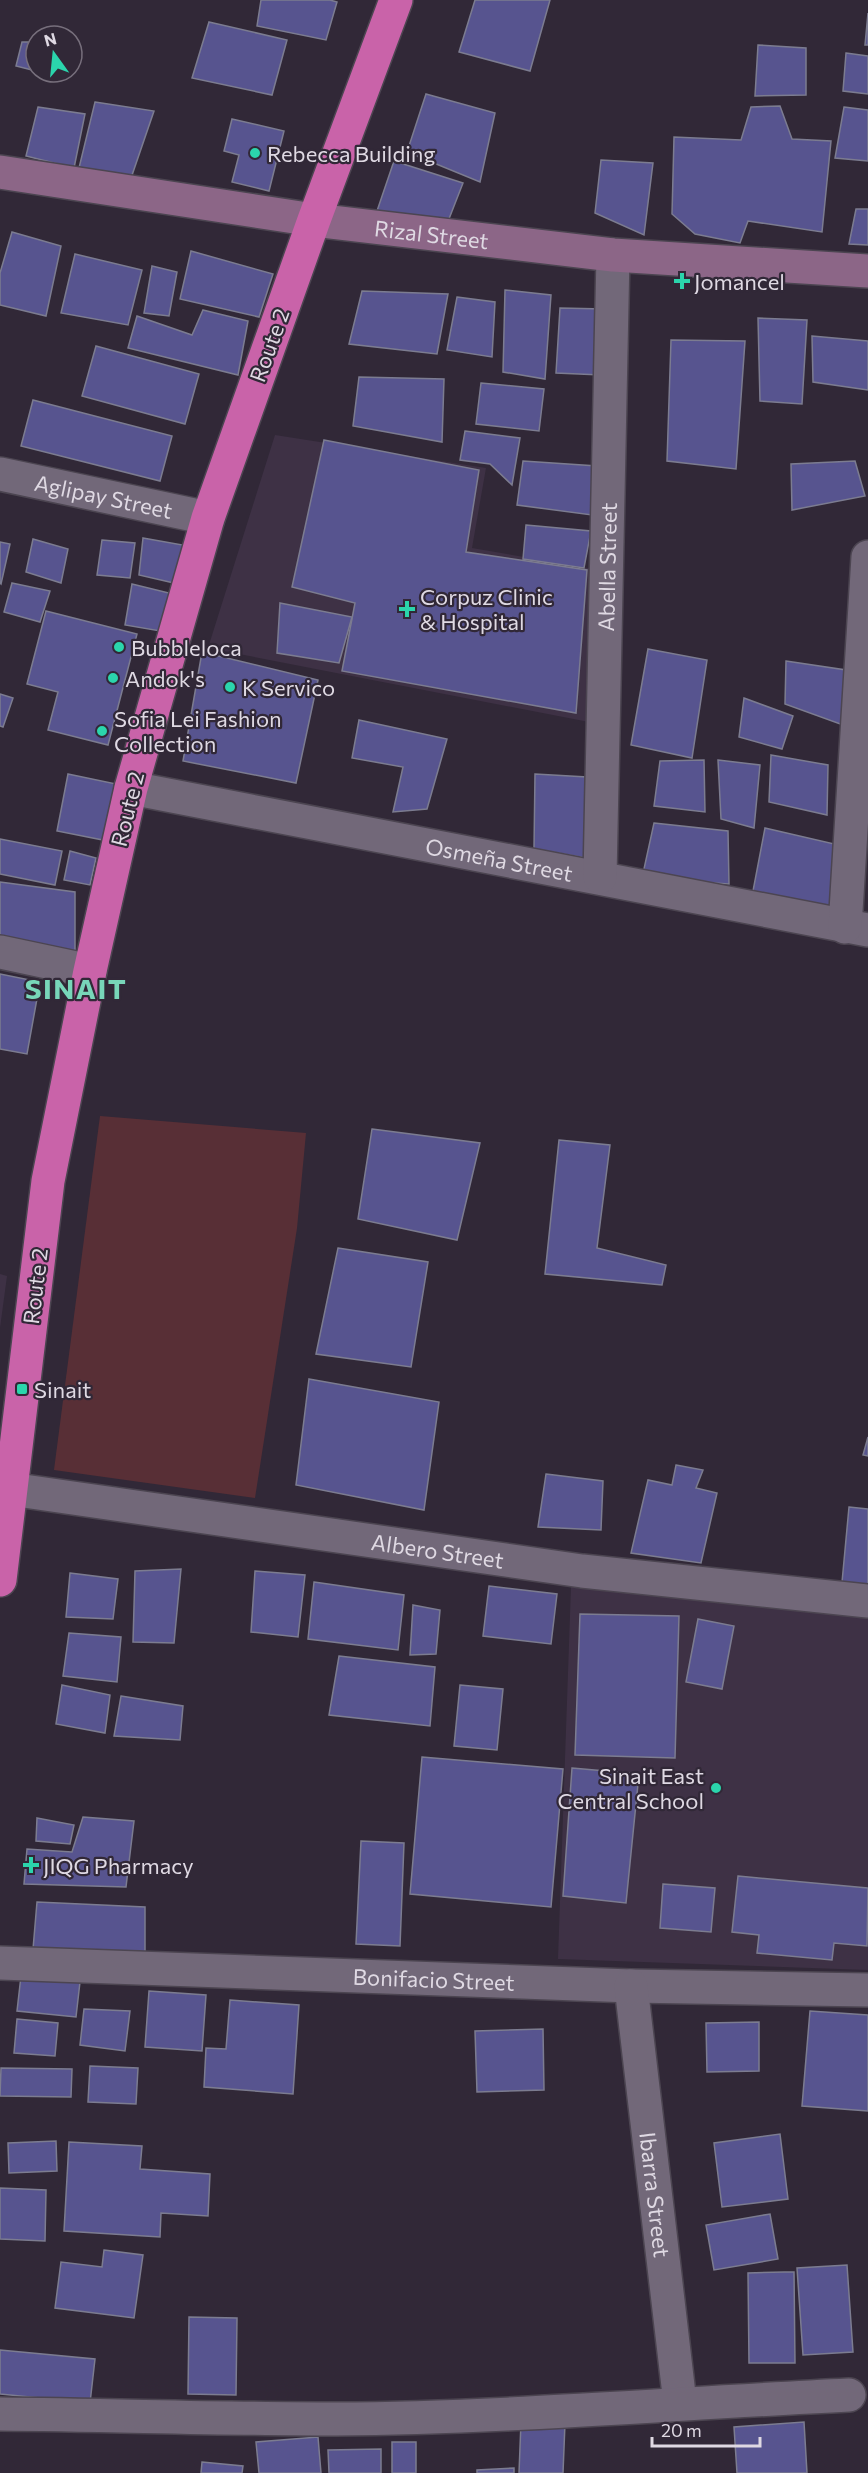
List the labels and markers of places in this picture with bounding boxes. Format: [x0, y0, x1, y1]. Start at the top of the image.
place label: Rebecca Building [267, 140, 435, 167]
marker: Rebecca Building [248, 146, 262, 160]
place label: Jomancel [694, 268, 785, 295]
marker: Jomancel [675, 274, 689, 288]
place label: Corpuz Clinic & Hospital [420, 583, 553, 635]
marker: Corpuz Clinic & Hospital [398, 600, 416, 618]
place label: Bubbleloca [131, 634, 242, 661]
marker: Bubbleloca [112, 640, 126, 654]
place label: Andok's [125, 665, 205, 692]
marker: Andok's [106, 671, 120, 685]
place label: K Servico [242, 674, 335, 701]
marker: K Servico [223, 680, 237, 694]
place label: Sofia Lei Fashion Collection [114, 705, 282, 757]
marker: Sofia Lei Fashion Collection [95, 724, 109, 738]
place label: Sinait [34, 1376, 91, 1403]
marker: Sinait [15, 1382, 29, 1396]
place label: Sinait East Central School [558, 1762, 704, 1814]
marker: Sinait East Central School [709, 1781, 723, 1795]
place label: JIQG Pharmacy [43, 1852, 194, 1879]
marker: JIQG Pharmacy [24, 1858, 38, 1872]

